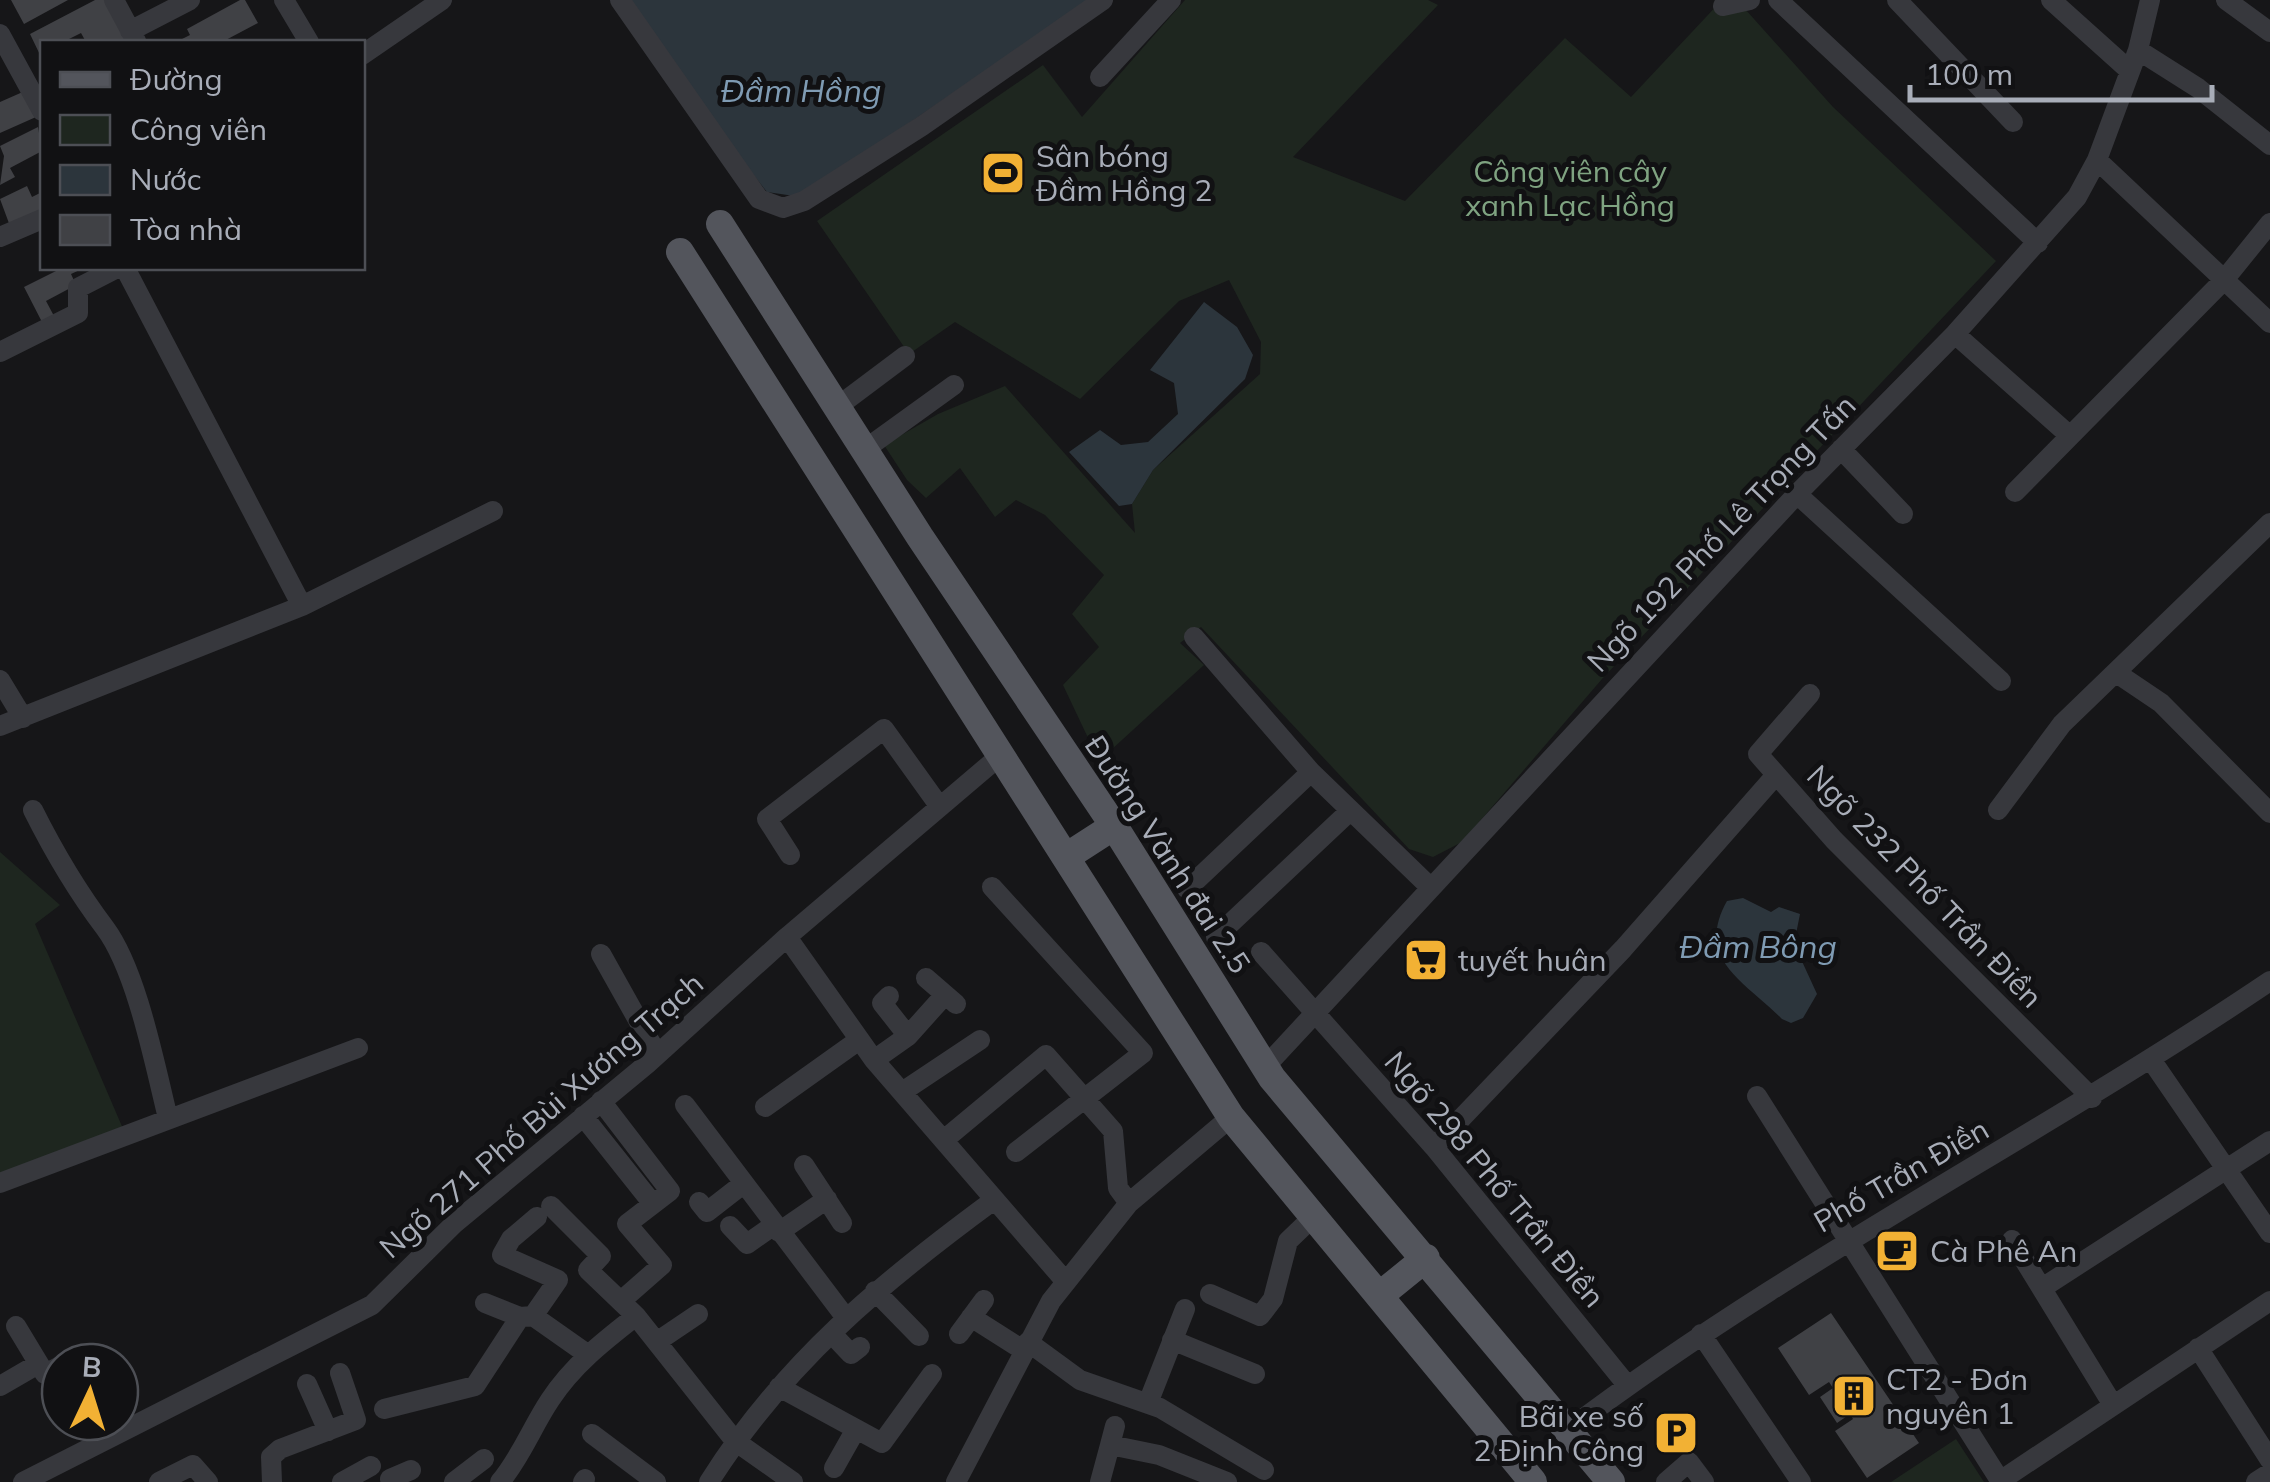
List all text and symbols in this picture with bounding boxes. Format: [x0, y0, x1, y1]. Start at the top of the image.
legend [40, 40, 365, 270]
scale bar [1910, 40, 2212, 102]
text: 100 m [1925, 55, 2013, 93]
text: Đường [130, 60, 223, 98]
water label: Đầm Hồng [721, 70, 881, 110]
text: Công viên [130, 110, 267, 148]
place label: Sân bóng Đầm Hồng 2 [1036, 137, 1212, 209]
sports icon: Sân bóng Đầm Hồng 2 [980, 150, 1026, 196]
park label: Công viên cây xanh Lạc Hồng [1465, 152, 1675, 224]
text: Nước [130, 160, 202, 198]
text: Tòa nhà [130, 210, 242, 248]
street label: Ngõ 192 Phố Lê Trọng Tấn [1579, 387, 1863, 679]
street label: Đường Vành đai 2.5 [1077, 728, 1259, 980]
street label: Ngõ 232 Phố Trần Điền [1799, 757, 2051, 1015]
water label: Đầm Bông [1679, 926, 1837, 966]
supermarket icon: tuyết huân [1403, 937, 1449, 983]
place label: tuyết huân [1458, 941, 1607, 979]
street label: Ngõ 271 Phố Bùi Xương Trạch [371, 964, 711, 1266]
street label: Ngõ 298 Phố Trần Điền [1377, 1043, 1613, 1315]
street label: Phố Trần Điền [1807, 1110, 1995, 1240]
cafe icon: Cà Phê An [1874, 1228, 1920, 1274]
place label: Cà Phê An [1930, 1232, 2077, 1270]
north arrow [40, 1342, 140, 1442]
text: B [81, 1348, 103, 1385]
place label: CT2 - Đơn nguyên 1 [1886, 1360, 2028, 1432]
building icon: CT2 - Đơn nguyên 1 [1831, 1373, 1877, 1419]
place label: Bãi xe số 2 Định Công [1473, 1397, 1644, 1469]
parking icon: Bãi xe số 2 Định Công [1653, 1410, 1699, 1456]

